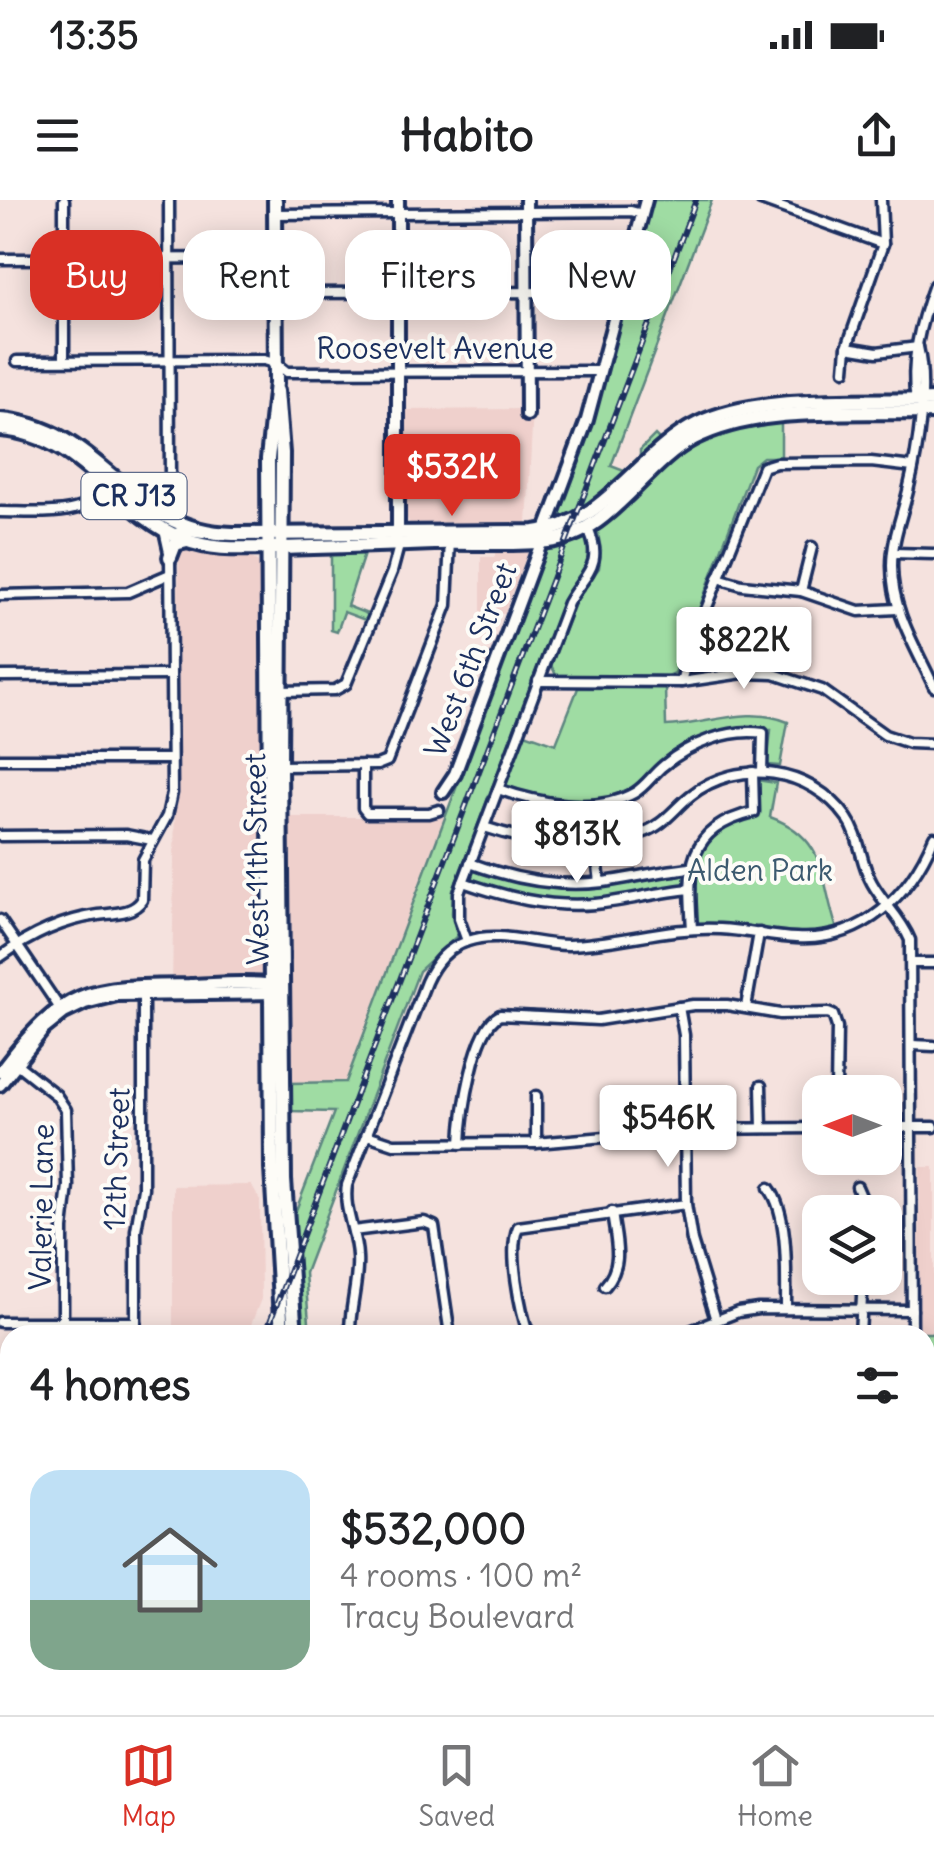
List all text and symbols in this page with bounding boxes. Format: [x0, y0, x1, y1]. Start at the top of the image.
text: 13:35 [50, 12, 139, 59]
text: Habito [400, 107, 534, 163]
icon: menu [30, 108, 85, 163]
icon: share [849, 108, 904, 163]
chip: Buy [30, 230, 163, 320]
chip: Rent [183, 230, 325, 320]
chip: Filters [345, 230, 511, 320]
chip: New [531, 230, 671, 320]
street label: Roosevelt Avenue [316, 329, 554, 367]
pin: $532K [382, 434, 522, 519]
text: $532K [406, 446, 498, 487]
road number: CR J13 [82, 473, 186, 519]
street label: West 6th Street [416, 557, 525, 762]
pin: $822K [674, 607, 814, 692]
text: $822K [698, 619, 790, 660]
street label: West 11th Street [235, 753, 277, 965]
pin: $813K [507, 801, 647, 886]
text: $813K [534, 813, 620, 854]
park label: Alden Park [687, 851, 833, 889]
north arrow [802, 1075, 902, 1175]
map controls [802, 1075, 902, 1295]
pin: $546K [598, 1085, 738, 1170]
street label: 12th Street [95, 1087, 137, 1231]
text: $546K [622, 1097, 714, 1138]
street label: Valerie Lane [21, 1123, 61, 1291]
button: layers [802, 1195, 902, 1295]
icon: filters [850, 1358, 905, 1413]
text: 4 homes [30, 1359, 191, 1411]
text: $532,000 [340, 1503, 526, 1555]
icon: home [110, 1510, 230, 1630]
text: 4 rooms · 100 m² [340, 1555, 582, 1596]
text: Tracy Boulevard [340, 1596, 575, 1637]
tab: Map [121, 1738, 176, 1834]
tab: Saved [418, 1738, 495, 1834]
tab: Home [737, 1738, 813, 1834]

